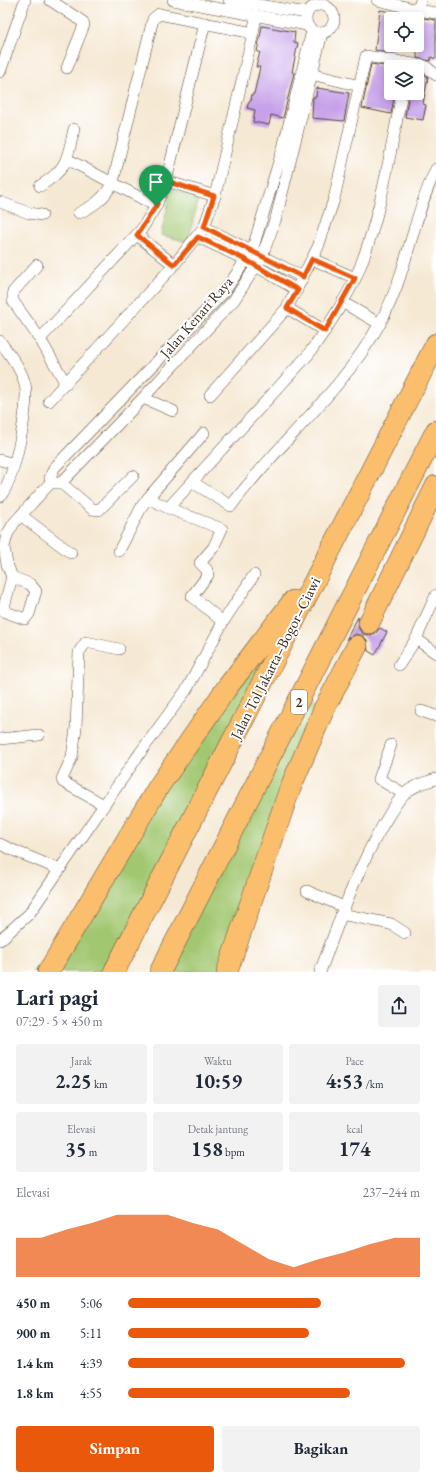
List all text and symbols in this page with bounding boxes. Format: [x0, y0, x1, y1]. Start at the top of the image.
map controls [384, 12, 424, 100]
button: locate [384, 12, 424, 52]
button: layers [384, 60, 424, 100]
pin [139, 165, 173, 206]
icon: arrive [145, 171, 167, 193]
street label: Jalan Kenari Raya [154, 272, 237, 363]
street label: Jalan Tol Jakarta–Bogor–Ciawi [225, 574, 324, 744]
road number: 2 [291, 690, 307, 714]
text: Lari pagi [16, 983, 99, 1012]
button: share [378, 985, 420, 1027]
text: 07:29 · 5 × 450 m [16, 1013, 103, 1030]
text: Jarak [71, 1054, 92, 1068]
text: Waktu [204, 1054, 232, 1068]
text: Pace [345, 1054, 364, 1068]
text: 2.25 [55, 1068, 92, 1094]
text: 10:59 [194, 1068, 242, 1094]
text: 4:53 [326, 1068, 363, 1094]
text: km [92, 1077, 108, 1091]
text: /km [363, 1077, 384, 1091]
text: Elevasi [67, 1122, 96, 1136]
text: Detak jantung [188, 1122, 248, 1136]
text: kcal [346, 1122, 363, 1136]
text: 35 [65, 1136, 87, 1162]
text: 158 [191, 1136, 223, 1162]
text: 174 [339, 1136, 371, 1162]
text: m [87, 1145, 97, 1159]
text: bpm [223, 1145, 245, 1159]
text: Elevasi [16, 1184, 50, 1201]
text: 237–244 m [363, 1184, 420, 1201]
text: 450 m [16, 1295, 50, 1312]
text: 5:06 [80, 1295, 102, 1312]
text: 900 m [16, 1325, 50, 1342]
text: 5:11 [80, 1325, 102, 1342]
text: 1.4 km [16, 1355, 54, 1372]
text: 4:39 [80, 1355, 102, 1372]
text: 1.8 km [16, 1385, 54, 1402]
text: 4:55 [80, 1385, 102, 1402]
button: Simpan [16, 1426, 214, 1472]
button: Bagikan [222, 1426, 420, 1472]

